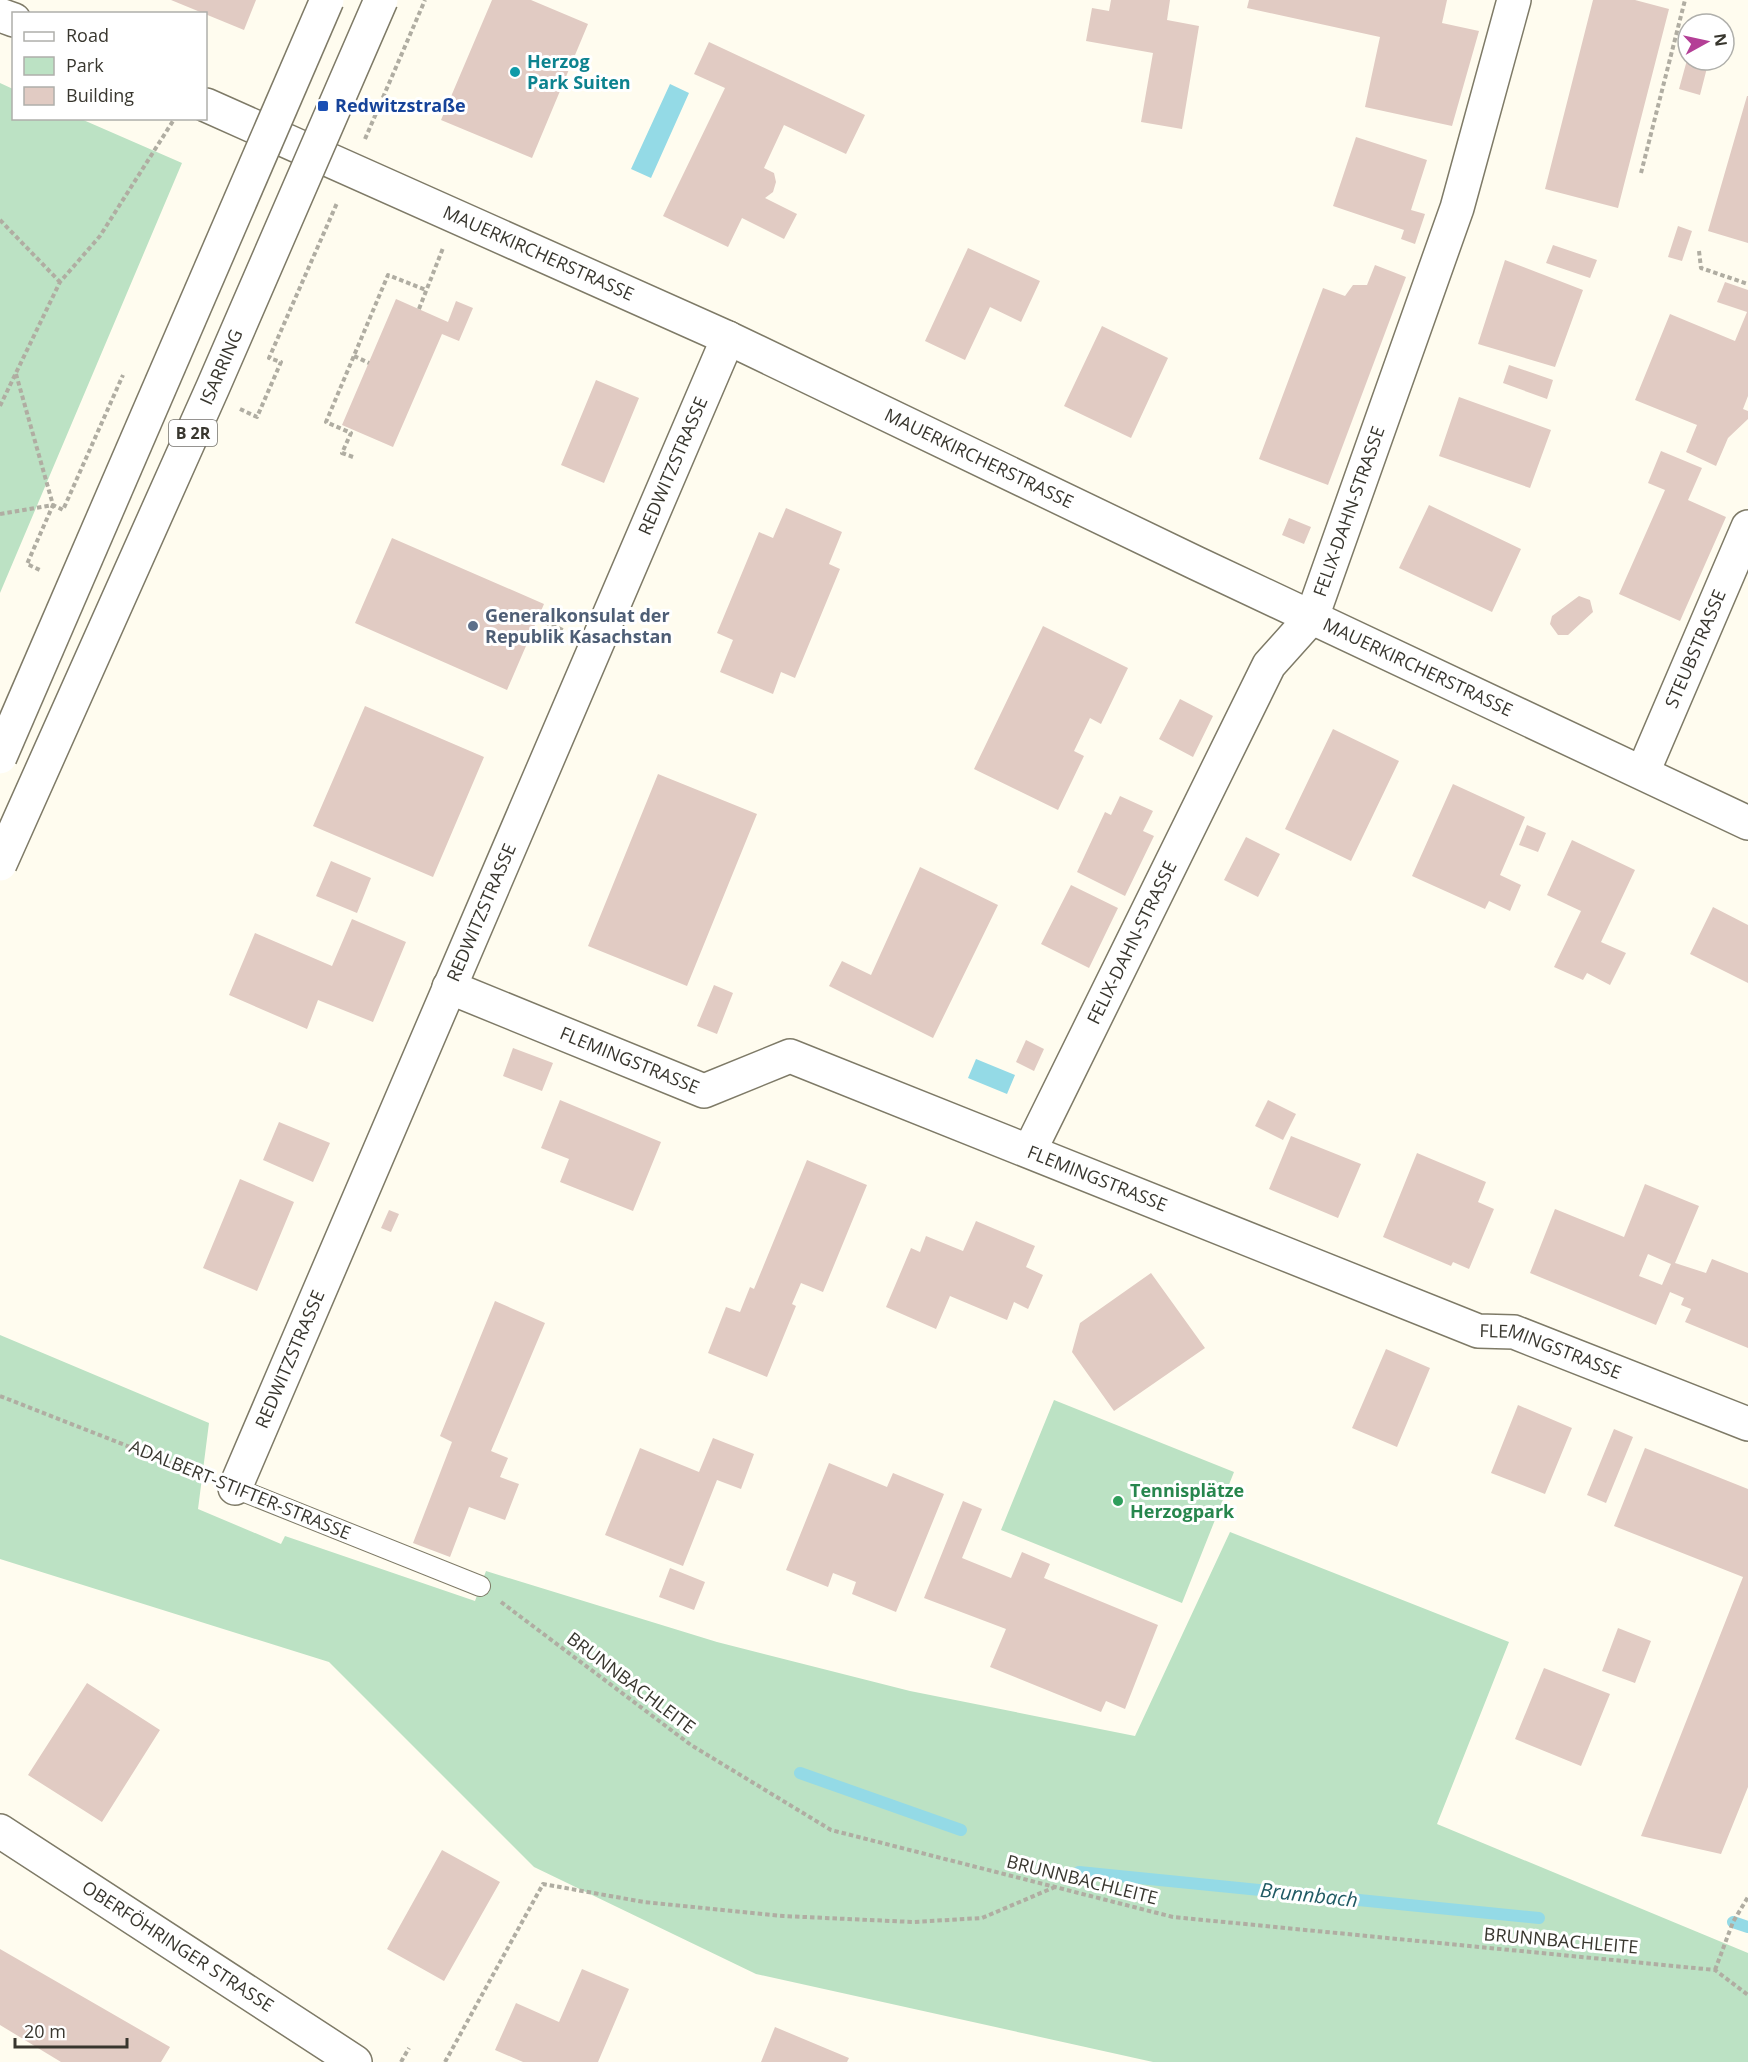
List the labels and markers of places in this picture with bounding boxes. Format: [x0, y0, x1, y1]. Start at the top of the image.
place label: Herzog Park Suiten [527, 49, 631, 94]
marker: Herzog Park Suiten [508, 65, 522, 79]
place label: Redwitzstraße [335, 93, 466, 117]
marker: Redwitzstraße [316, 99, 330, 113]
place label: Generalkonsulat der Republik Kasachstan [485, 603, 672, 648]
marker: Generalkonsulat der Republik Kasachstan [466, 619, 480, 633]
place label: Tennisplätze Herzogpark [1130, 1478, 1244, 1523]
marker: Tennisplätze Herzogpark [1111, 1494, 1125, 1508]

